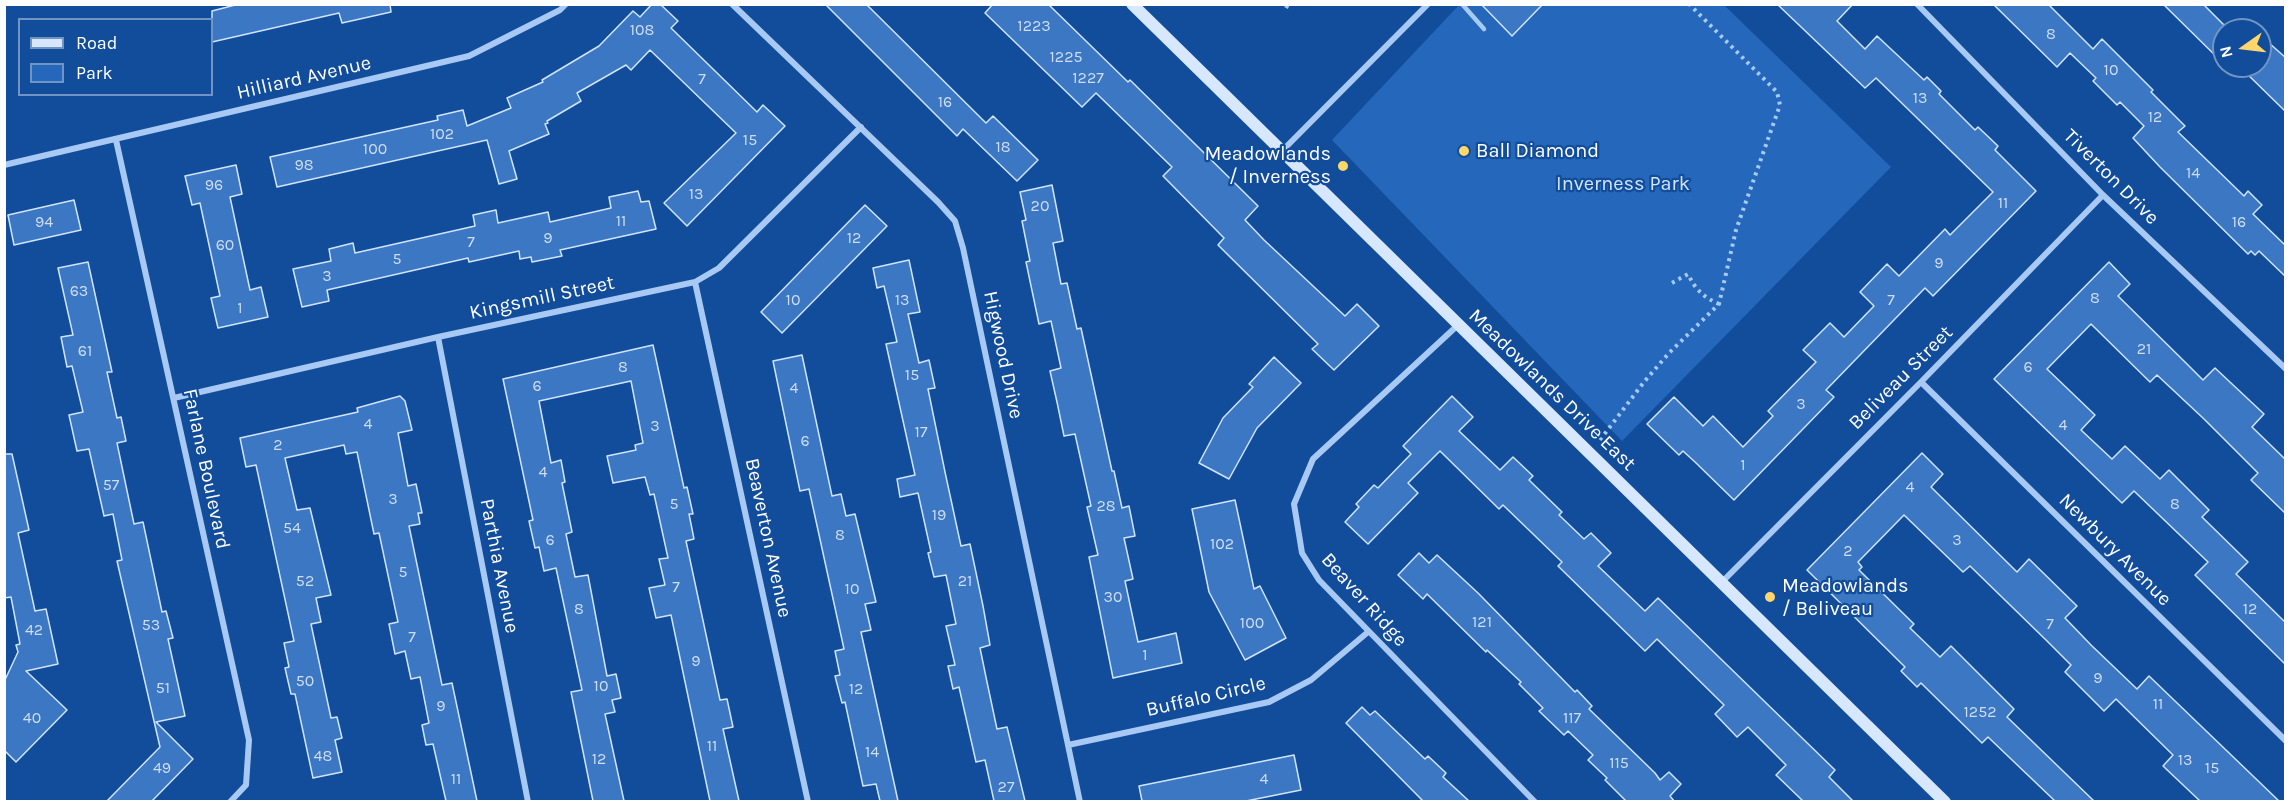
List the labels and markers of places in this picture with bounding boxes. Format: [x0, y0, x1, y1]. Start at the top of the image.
place label: Ball Diamond [1476, 139, 1599, 163]
place label: Meadowlands / Inverness [1204, 142, 1331, 189]
marker: Ball Diamond [1457, 144, 1471, 158]
marker: Meadowlands / Inverness [1336, 159, 1350, 173]
place label: Meadowlands / Beliveau [1782, 574, 1909, 621]
marker: Meadowlands / Beliveau [1763, 590, 1777, 604]

